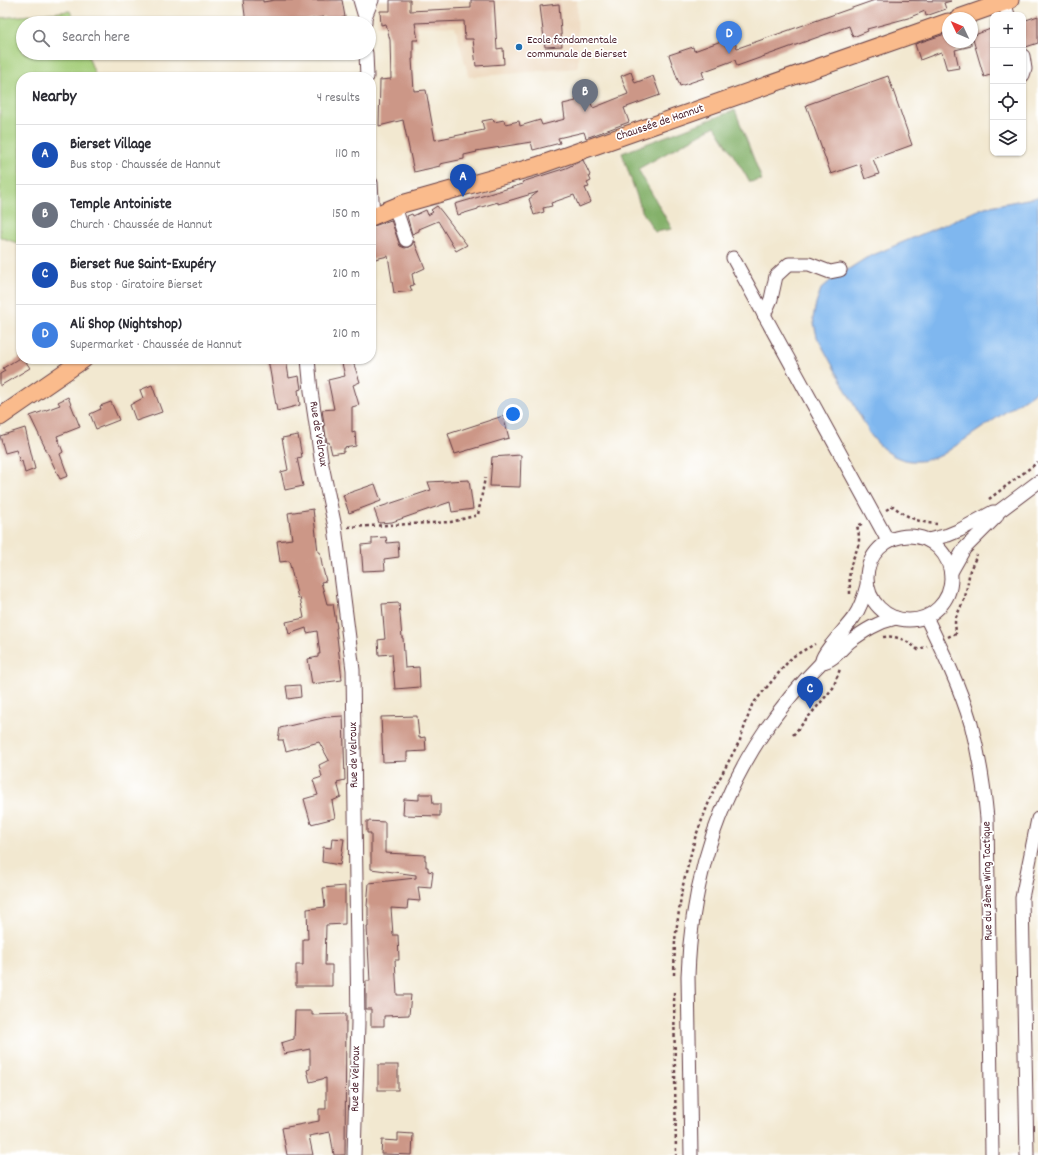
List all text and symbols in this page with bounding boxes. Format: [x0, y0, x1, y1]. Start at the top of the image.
north arrow [942, 12, 978, 48]
map controls [990, 12, 1026, 156]
button: + [990, 12, 1026, 48]
search box [16, 16, 376, 60]
pin: D [716, 21, 742, 54]
icon: search [30, 27, 52, 49]
text: Search here [62, 27, 130, 49]
place label: Ecole fondamentale communale de Bierset [527, 32, 627, 63]
marker: Ecole fondamentale communale de Bierset [514, 42, 524, 52]
button: − [990, 48, 1026, 84]
pin: B [572, 79, 598, 112]
button: locate [990, 84, 1026, 120]
text: Nearby [32, 86, 76, 110]
text: 4 results [317, 89, 360, 108]
street label: Chaussée de Hannut [614, 100, 707, 146]
button: layers [990, 120, 1026, 156]
text: Bierset Village [70, 134, 151, 156]
text: A [41, 145, 49, 164]
text: 110 m [335, 145, 360, 164]
text: Bus stop · Chaussée de Hannut [70, 156, 220, 175]
pin: A [450, 164, 476, 197]
text: Temple Antoiniste [70, 194, 172, 216]
text: B [42, 205, 48, 224]
text: 150 m [332, 205, 360, 224]
text: Church · Chaussée de Hannut [70, 216, 212, 235]
text: Bierset Rue Saint-Exupéry [70, 254, 216, 276]
text: C [42, 265, 48, 284]
text: 210 m [332, 265, 360, 284]
text: Bus stop · Giratoire Bierset [70, 276, 203, 295]
text: Ali Shop (Nightshop) [70, 314, 182, 336]
text: D [42, 325, 48, 344]
text: 210 m [332, 325, 360, 344]
text: Supermarket · Chaussée de Hannut [70, 336, 242, 355]
street label: Rue de Velroux [304, 400, 332, 468]
your location [503, 404, 523, 424]
pin: C [797, 676, 823, 709]
street label: Rue de Velroux [345, 721, 363, 788]
street label: Rue du 3ème Wing Tactique [978, 821, 998, 941]
street label: Rue de Velroux [347, 1045, 365, 1112]

